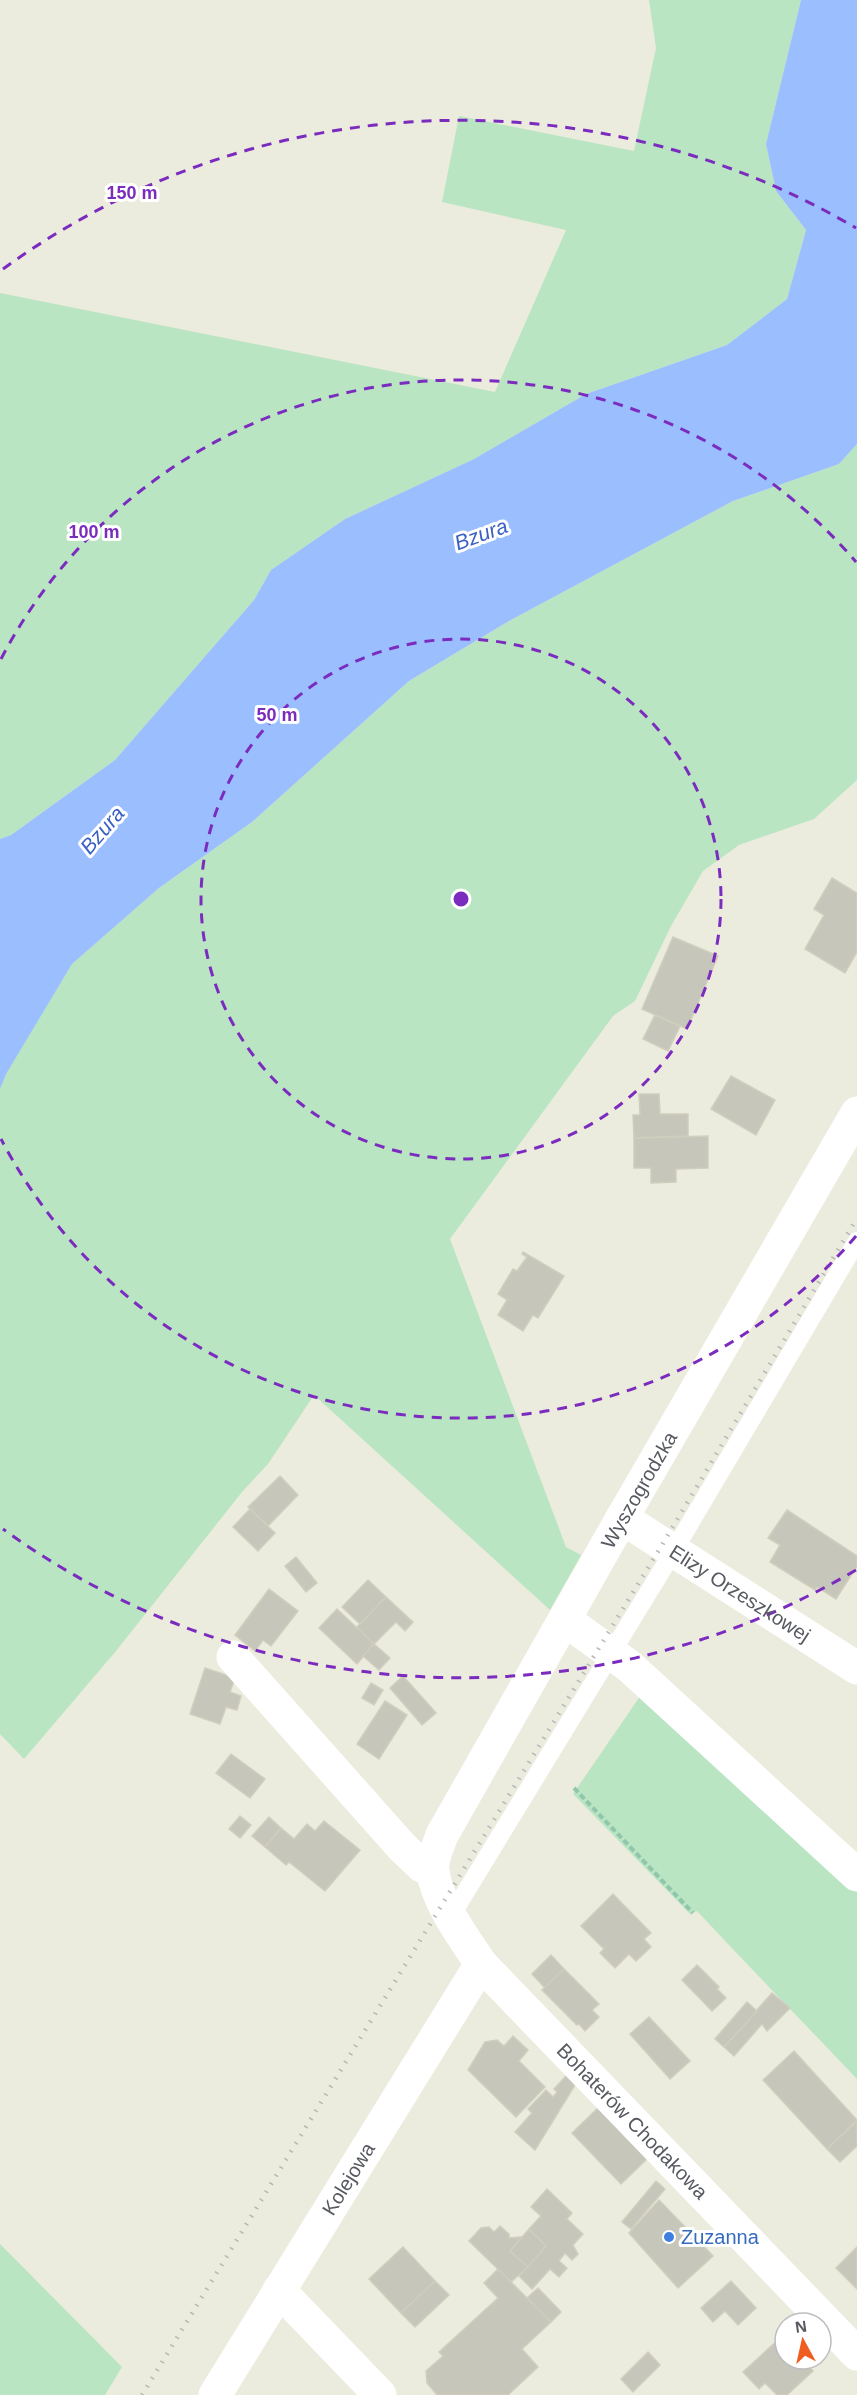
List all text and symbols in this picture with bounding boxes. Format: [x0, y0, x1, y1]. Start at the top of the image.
text: 150 m [106, 183, 158, 203]
water label: Bzura [451, 514, 511, 554]
text: 100 m [68, 522, 120, 542]
text: 50 m [256, 705, 298, 725]
water label: Bzura [75, 802, 129, 858]
centre of rings [451, 889, 471, 909]
street label: Wyszogrodzka [597, 1427, 682, 1552]
street label: Elizy Orzeszkowej [666, 1540, 814, 1646]
street label: Bohaterów Chodakowa [553, 2039, 713, 2204]
street label: Kolejowa [318, 2138, 380, 2219]
place label: Zuzanna [681, 2226, 760, 2248]
marker: Zuzanna [662, 2230, 676, 2244]
north arrow [773, 2311, 833, 2371]
text: N [794, 2317, 808, 2336]

